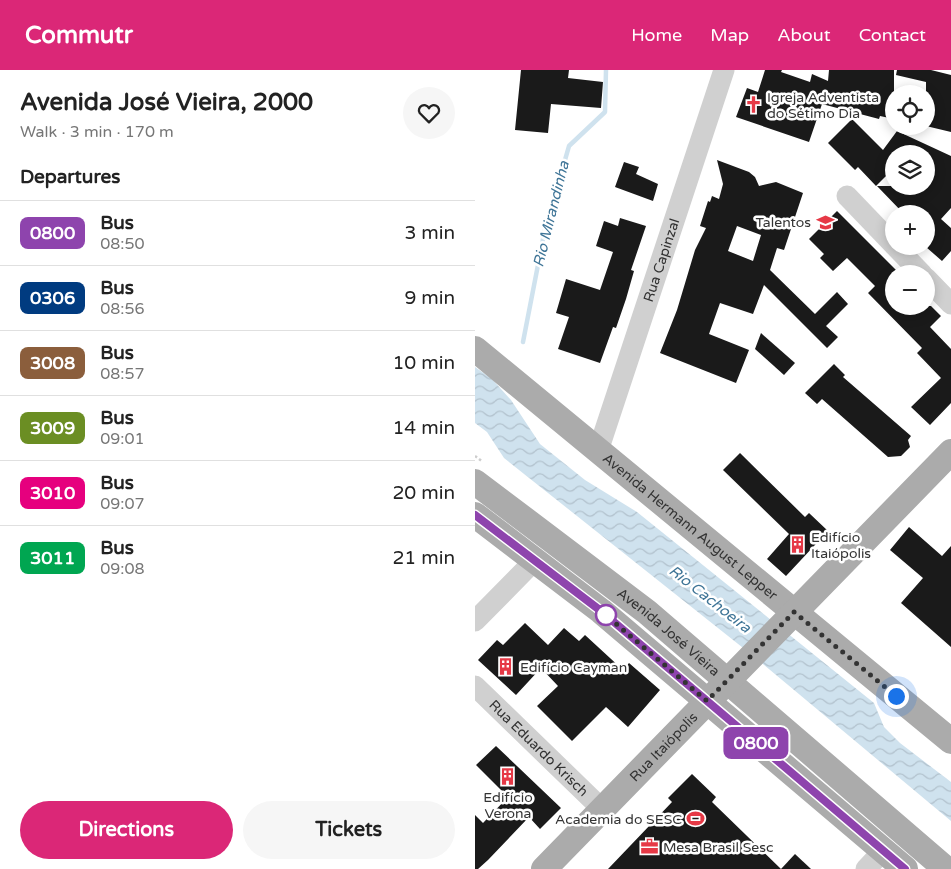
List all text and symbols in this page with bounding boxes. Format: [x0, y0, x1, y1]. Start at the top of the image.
text: Commutr [25, 21, 133, 50]
text: Home [631, 24, 682, 46]
text: Map [710, 24, 749, 46]
text: About [777, 24, 831, 46]
text: Contact [859, 24, 926, 46]
map controls [885, 85, 935, 315]
button: locate [885, 85, 935, 135]
button: heart [403, 87, 455, 139]
text: Avenida José Vieira, 2000 [20, 88, 313, 117]
place label: Igreja Adventista do Sétimo Dia [767, 89, 879, 122]
church icon: Igreja Adventista do Sétimo Dia [743, 95, 763, 115]
text: Walk · 3 min · 170 m [20, 122, 174, 142]
button: layers [885, 145, 935, 195]
water label: Rio Mirandinha [529, 159, 573, 269]
text: Departures [20, 166, 120, 188]
button: + [885, 205, 935, 255]
text: Bus [100, 212, 134, 234]
school or university icon: Talentos [815, 212, 835, 232]
place label: Talentos [755, 214, 811, 231]
street label: Rua Capinzal [639, 216, 683, 304]
text: 0800 [30, 222, 75, 244]
text: 3 min [404, 222, 455, 244]
text: 08:50 [100, 234, 145, 254]
button: − [885, 265, 935, 315]
text: Bus [100, 277, 134, 299]
text: 0306 [30, 287, 75, 309]
text: 9 min [404, 287, 455, 309]
text: 08:56 [100, 299, 145, 319]
text: Bus [100, 342, 134, 364]
text: 3008 [30, 352, 75, 374]
text: 10 min [392, 352, 455, 374]
text: 08:57 [100, 364, 145, 384]
text: Bus [100, 407, 134, 429]
text: 3009 [30, 417, 75, 439]
text: 14 min [392, 417, 455, 439]
text: 09:01 [100, 429, 145, 449]
street label: Avenida Hermann August Lepper [599, 449, 782, 604]
text: Bus [100, 472, 134, 494]
text: 3010 [30, 482, 75, 504]
text: 20 min [392, 482, 455, 504]
text: 09:07 [100, 494, 145, 514]
place label: Edifício Itaiópolis [811, 529, 871, 562]
building icon: Edifício Itaiópolis [787, 535, 807, 555]
text: Bus [100, 537, 134, 559]
text: 3011 [30, 547, 75, 569]
text: 21 min [392, 547, 455, 569]
text: 09:08 [100, 559, 145, 579]
water label: Rio Cachoeira [665, 561, 755, 637]
street label: Avenida José Vieira [614, 584, 724, 680]
unlabelled marker [595, 604, 617, 626]
building icon: Edifício Cayman [496, 657, 516, 677]
place label: Edifício Cayman [520, 659, 627, 676]
your location [884, 684, 909, 709]
street label: Rua Eduardo Krisch [486, 696, 592, 800]
street label: Rua Itaiópolis [626, 708, 701, 785]
line badge: 0800 [721, 727, 791, 759]
text: 0800 [733, 732, 779, 754]
building icon: Edifício Verona [498, 767, 518, 787]
place label: Edifício Verona [483, 789, 533, 822]
button: Directions [20, 801, 233, 859]
button: Tickets [243, 801, 455, 859]
sports icon: Academia do SESC [686, 809, 706, 829]
place label: Academia do SESC [555, 811, 682, 828]
office icon: Mesa Brasil Sesc [639, 837, 659, 857]
place label: Mesa Brasil Sesc [663, 839, 773, 856]

